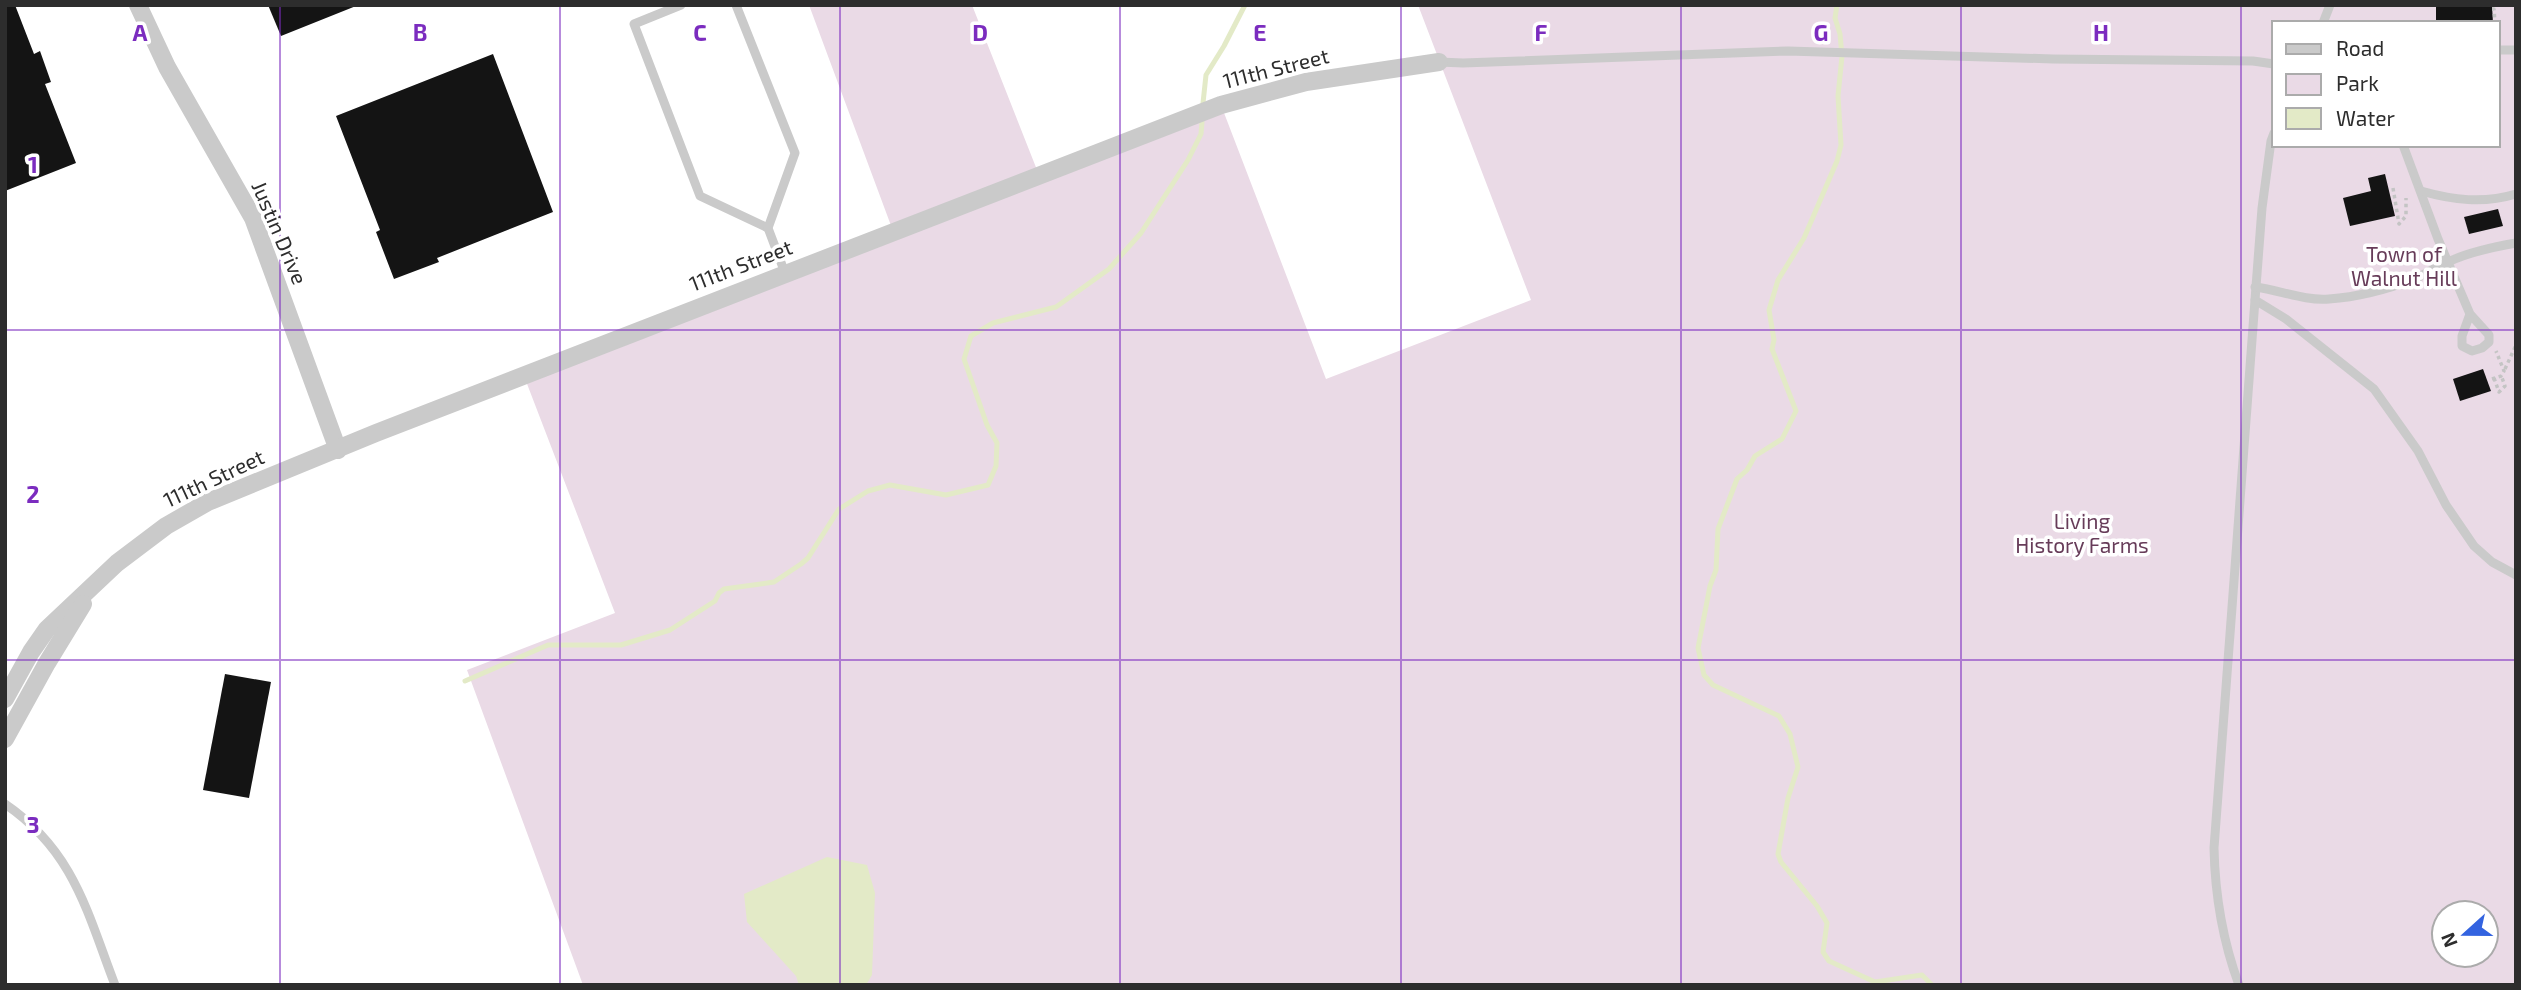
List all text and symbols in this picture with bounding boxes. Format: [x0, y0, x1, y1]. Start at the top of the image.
text: A [132, 18, 148, 46]
text: B [413, 18, 427, 46]
text: C [693, 18, 707, 46]
text: D [972, 18, 988, 46]
text: E [1253, 18, 1267, 46]
text: F [1535, 18, 1548, 46]
text: G [1814, 18, 1828, 46]
text: H [2093, 18, 2109, 46]
legend [2272, 21, 2500, 147]
text: Road [2336, 35, 2384, 60]
street label: 111th Street [1220, 42, 1331, 93]
text: Park [2336, 70, 2379, 95]
text: Water [2336, 105, 2395, 130]
text: 1 [28, 150, 38, 178]
street label: Justin Drive [247, 177, 313, 288]
street label: 111th Street [685, 234, 796, 296]
park label: Town of Walnut Hill [2351, 241, 2458, 290]
street label: 111th Street [159, 443, 268, 512]
text: 2 [26, 480, 40, 508]
park label: Living History Farms [2015, 508, 2149, 557]
text: 3 [26, 810, 40, 838]
north arrow [2430, 899, 2500, 969]
text: N [2435, 930, 2462, 951]

